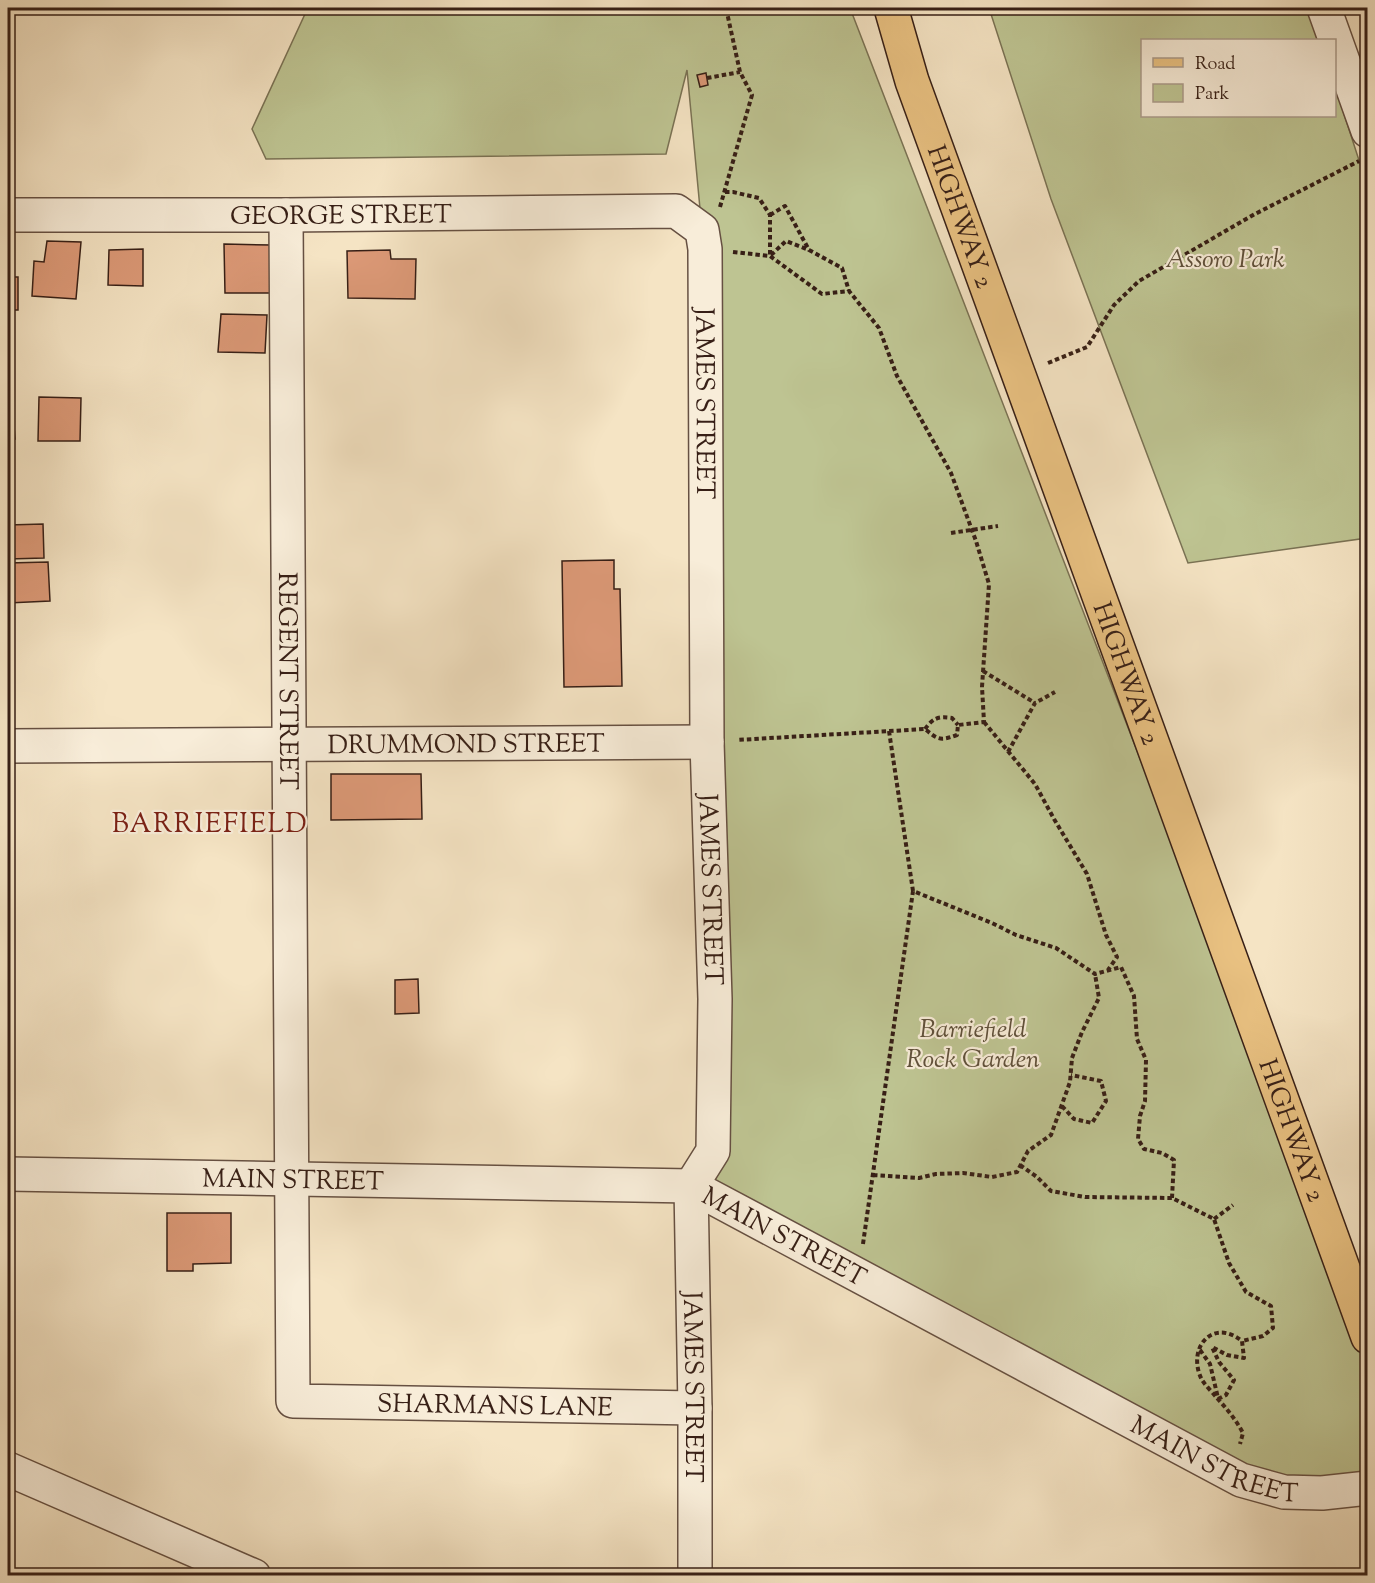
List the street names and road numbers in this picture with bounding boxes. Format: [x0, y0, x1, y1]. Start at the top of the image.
street label: HIGHWAY 2 [916, 141, 1002, 294]
street label: GEORGE STREET [230, 197, 452, 236]
street label: JAMES STREET [684, 306, 722, 499]
street label: REGENT STREET [267, 572, 305, 790]
street label: HIGHWAY 2 [1082, 597, 1168, 751]
street label: DRUMMOND STREET [327, 727, 605, 765]
street label: JAMES STREET [688, 791, 731, 986]
street label: HIGHWAY 2 [1248, 1054, 1333, 1208]
street label: MAIN STREET [202, 1161, 384, 1202]
street label: MAIN STREET [694, 1179, 872, 1297]
street label: JAMES STREET [672, 1289, 711, 1483]
street label: SHARMANS LANE [377, 1386, 613, 1428]
street label: MAIN STREET [1123, 1408, 1299, 1513]

